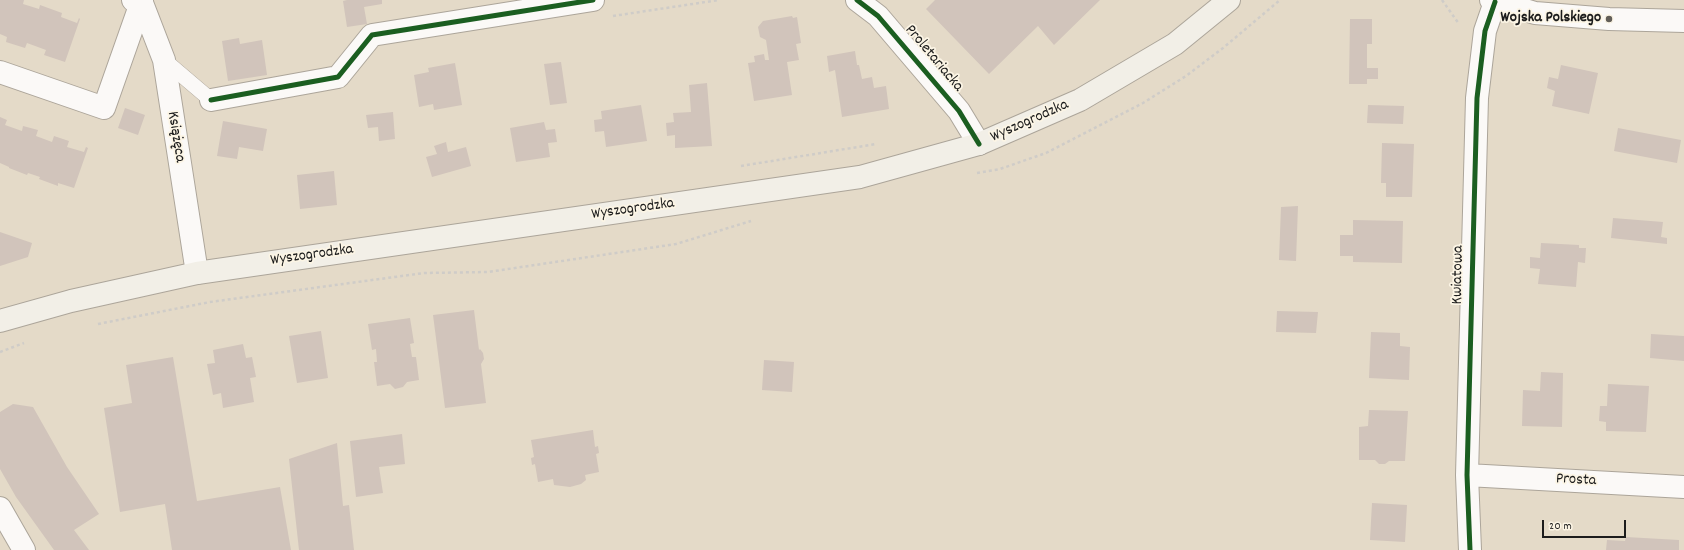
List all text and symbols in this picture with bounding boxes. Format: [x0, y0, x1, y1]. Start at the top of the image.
place label: Wojska Polskiego [1500, 9, 1601, 29]
marker: Wojska Polskiego [1604, 14, 1614, 24]
street label: Proletariacka [899, 22, 967, 96]
street label: Wyszogrodzka [988, 96, 1072, 148]
street label: Książęca [162, 110, 188, 164]
street label: Wyszogrodzka [590, 195, 676, 225]
street label: Wyszogrodzka [269, 241, 355, 271]
street label: Kwiatowa [1449, 245, 1469, 305]
street label: Prosta [1555, 470, 1597, 492]
scale bar [1544, 512, 1628, 538]
text: 20 m [1549, 518, 1572, 535]

